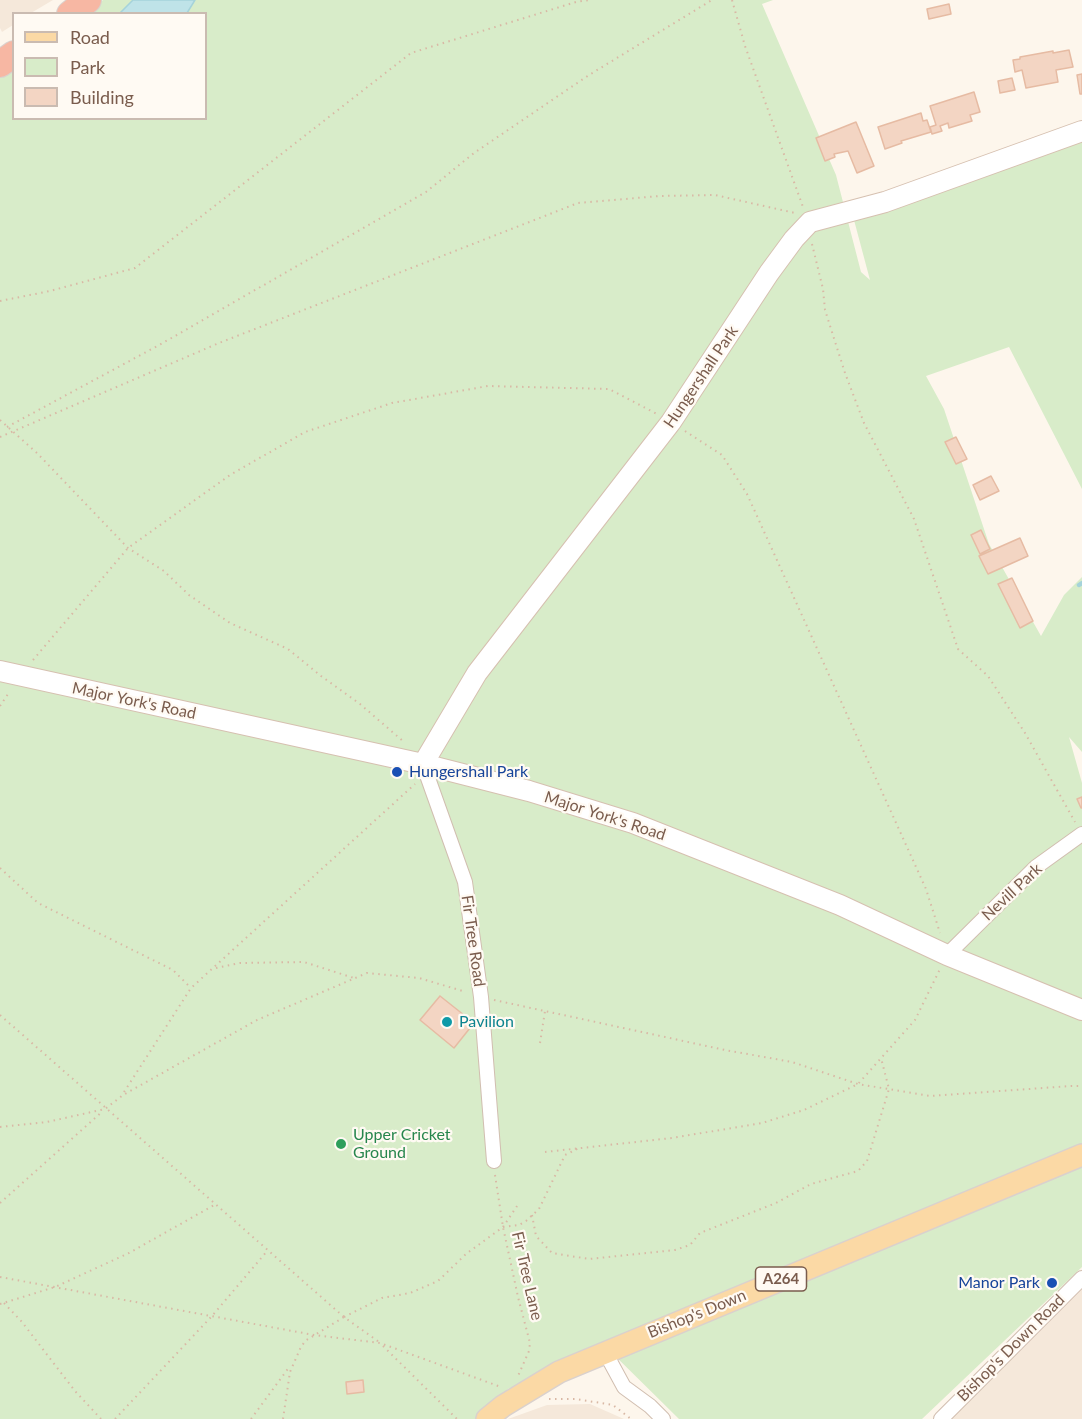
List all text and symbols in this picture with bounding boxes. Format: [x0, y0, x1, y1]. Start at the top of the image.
legend [12, 12, 207, 120]
text: Road [70, 26, 110, 48]
text: Park [70, 56, 105, 78]
text: Building [70, 86, 134, 108]
street label: Hungershall Park [660, 322, 742, 432]
street label: Major York's Road [70, 678, 198, 724]
place label: Hungershall Park [409, 762, 528, 782]
marker: Hungershall Park [390, 765, 404, 779]
street label: Major York's Road [542, 787, 668, 845]
street label: Nevill Park [978, 859, 1046, 925]
street label: Fir Tree Road [457, 894, 489, 988]
place label: Pavilion [459, 1012, 514, 1032]
marker: Pavilion [440, 1015, 454, 1029]
place label: Upper Cricket Ground [353, 1125, 451, 1163]
marker: Upper Cricket Ground [334, 1137, 348, 1151]
street label: Fir Tree Lane [507, 1230, 547, 1322]
road number: A264 [756, 1267, 806, 1291]
place label: Manor Park [958, 1273, 1040, 1293]
marker: Manor Park [1045, 1276, 1059, 1290]
street label: Bishop's Down [645, 1286, 749, 1342]
street label: Bishop's Down Road [953, 1290, 1069, 1406]

